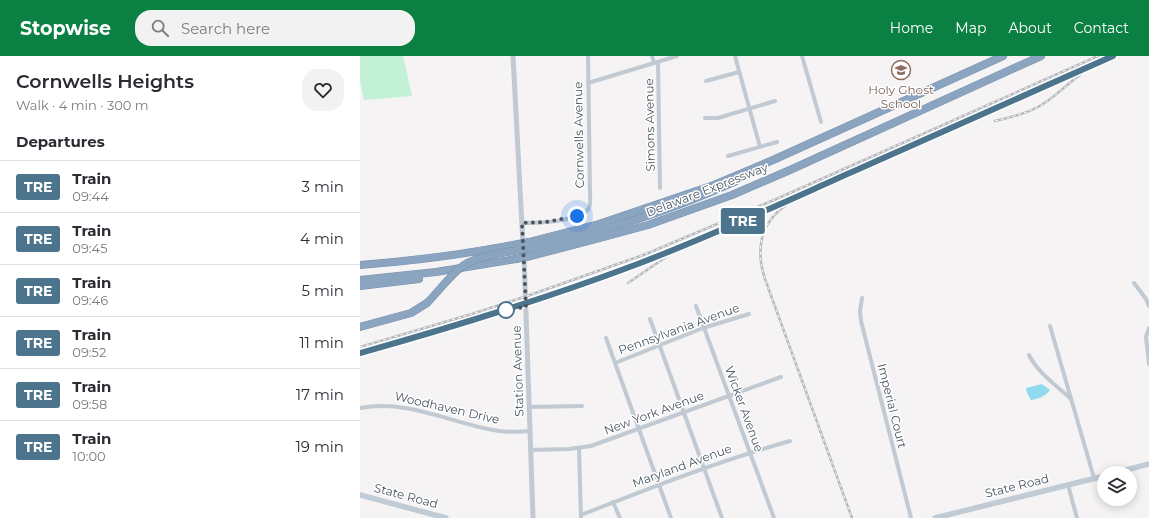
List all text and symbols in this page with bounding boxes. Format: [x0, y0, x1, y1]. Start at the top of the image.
search box [135, 10, 415, 46]
text: Stopwise [20, 17, 111, 40]
icon: search [149, 17, 171, 39]
text: Search here [181, 19, 270, 38]
text: Home [890, 19, 933, 37]
text: Map [955, 19, 986, 37]
text: About [1008, 19, 1052, 37]
text: Contact [1074, 19, 1129, 37]
school or university icon: Holy Ghost School [890, 59, 912, 81]
button: heart [302, 69, 344, 111]
text: Cornwells Heights [16, 70, 194, 93]
street label: Simons Avenue [641, 78, 658, 172]
street label: Cornwells Avenue [570, 81, 587, 189]
place label: Holy Ghost School [868, 82, 934, 111]
text: Walk · 4 min · 300 m [16, 97, 149, 113]
text: Departures [16, 132, 105, 151]
street label: Delaware Expressway [644, 159, 770, 220]
text: Train [72, 169, 111, 188]
text: 3 min [302, 177, 344, 196]
text: TRE [24, 178, 52, 196]
text: 09:44 [72, 188, 109, 204]
your location [567, 206, 587, 226]
line badge: TRE [720, 208, 766, 234]
text: TRE [729, 212, 757, 230]
text: Train [72, 221, 111, 240]
text: 4 min [300, 229, 344, 248]
text: TRE [24, 230, 52, 248]
text: 09:45 [72, 240, 108, 256]
text: Train [72, 273, 111, 292]
text: 5 min [301, 281, 344, 300]
text: TRE [24, 282, 52, 300]
text: 09:46 [72, 292, 108, 308]
street label: Pennsylvania Avenue [616, 300, 741, 357]
unlabelled marker [497, 301, 515, 319]
text: Train [72, 325, 111, 344]
street label: Station Avenue [508, 325, 527, 417]
text: 11 min [299, 333, 344, 352]
text: TRE [24, 334, 52, 352]
text: 09:52 [72, 344, 106, 360]
street label: Imperial Court [875, 362, 910, 450]
street label: Wicker Avenue [722, 364, 767, 454]
text: Train [72, 377, 111, 396]
text: 17 min [296, 385, 344, 404]
text: TRE [24, 386, 52, 404]
street label: New York Avenue [602, 387, 706, 438]
street label: Woodhaven Drive [393, 388, 501, 427]
text: 09:58 [72, 396, 107, 412]
text: Train [72, 429, 111, 448]
text: 19 min [295, 437, 344, 456]
text: TRE [24, 438, 52, 456]
street label: Maryland Avenue [630, 441, 734, 490]
text: 10:00 [72, 448, 106, 464]
map controls [1097, 466, 1137, 506]
button: layers [1097, 466, 1137, 506]
street label: State Road [983, 470, 1050, 501]
street label: State Road [373, 480, 440, 511]

